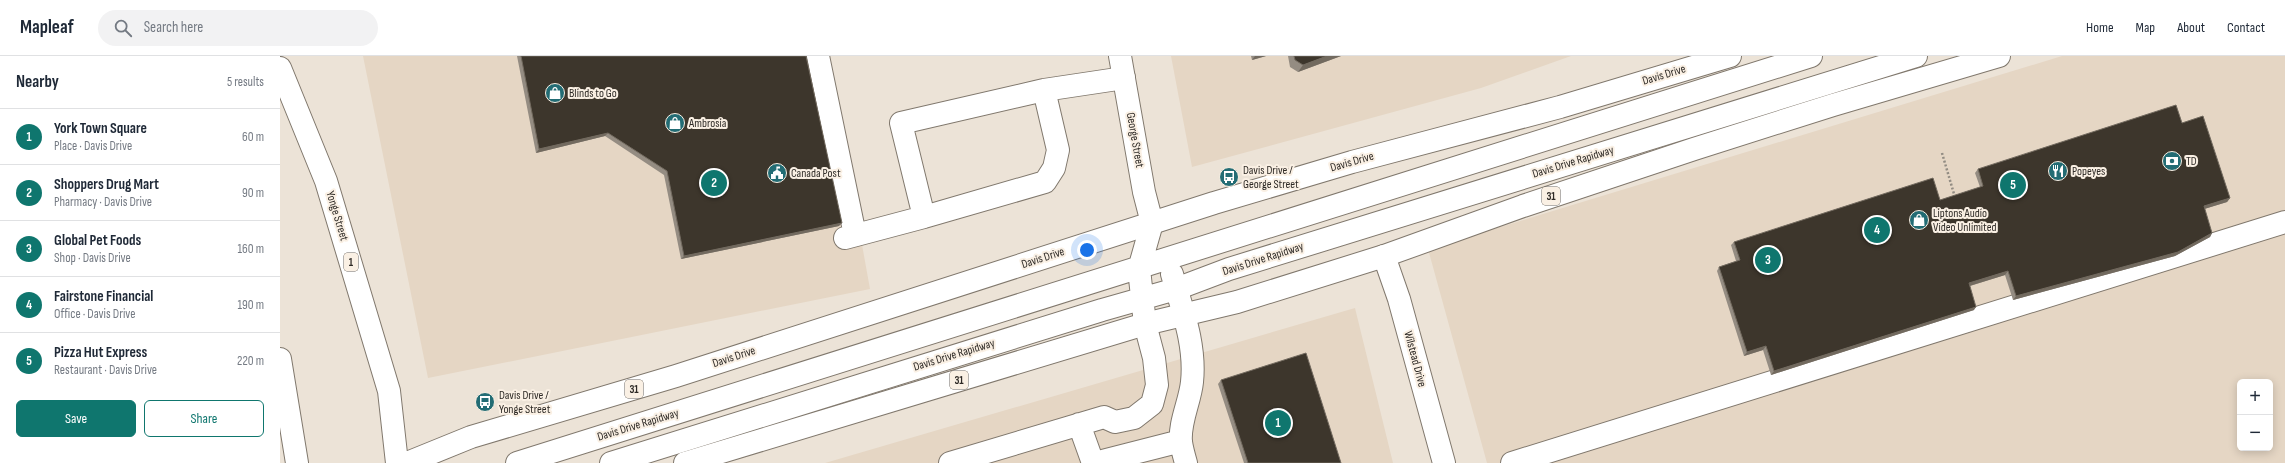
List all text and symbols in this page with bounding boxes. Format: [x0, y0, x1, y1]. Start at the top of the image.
search box [98, 10, 378, 46]
text: Mapleaf [20, 16, 74, 39]
icon: search [112, 17, 134, 39]
text: Search here [144, 18, 203, 37]
text: Home [2086, 19, 2114, 36]
text: Map [2136, 19, 2155, 36]
text: About [2177, 19, 2205, 36]
text: Contact [2227, 19, 2265, 36]
street label: Davis Drive [1641, 61, 1688, 89]
text: Nearby [16, 72, 59, 92]
text: 5 results [227, 74, 264, 90]
shop icon: Blinds to Go [544, 82, 566, 104]
place label: Blinds to Go [569, 86, 617, 101]
street label: George Street [1123, 111, 1147, 169]
shop icon: Ambrosia [664, 112, 686, 134]
place label: Ambrosia [688, 116, 727, 131]
text: York Town Square [54, 119, 147, 138]
text: 1 [26, 129, 32, 145]
text: 60 m [242, 129, 264, 145]
text: Place · Davis Drive [54, 138, 132, 154]
street label: Davis Drive Rapidway [1531, 142, 1616, 181]
street label: Davis Drive [1329, 149, 1376, 175]
bank icon: TD [2161, 150, 2183, 172]
place label: TD [2186, 154, 2197, 169]
restaurant icon: Popeyes [2047, 160, 2069, 182]
public building icon: Canada Post [766, 162, 788, 184]
place label: Davis Drive / George Street [1243, 163, 1299, 192]
place label: Popeyes [2072, 164, 2105, 179]
place label: Canada Post [791, 166, 841, 181]
bus stop icon: Davis Drive / George Street [1218, 166, 1240, 188]
pin: 2 [701, 168, 727, 198]
pin: 5 [2000, 170, 2026, 200]
text: Shoppers Drug Mart [54, 175, 159, 194]
text: 2 [26, 185, 32, 201]
text: 90 m [242, 185, 264, 201]
road number: 31 [1542, 187, 1560, 205]
street label: Yonge Street [322, 189, 352, 243]
text: Pharmacy · Davis Drive [54, 194, 152, 210]
place label: Liptons Audio Video Unlimited [1933, 206, 1996, 235]
shop icon: Liptons Audio Video Unlimited [1908, 209, 1930, 231]
pin: 4 [1864, 215, 1890, 245]
text: Global Pet Foods [54, 231, 141, 250]
street label: Davis Drive Rapidway [1221, 239, 1306, 279]
your location [1077, 240, 1097, 260]
text: 3 [26, 241, 32, 257]
text: 160 m [238, 241, 264, 257]
street label: Davis Drive [1020, 244, 1067, 272]
pin: 3 [1755, 245, 1781, 275]
text: Shop · Davis Drive [54, 250, 131, 266]
road number: 1 [344, 253, 358, 271]
text: Fairstone Financial [54, 287, 153, 306]
text: 4 [26, 297, 32, 313]
text: 190 m [237, 297, 264, 313]
text: Office · Davis Drive [54, 306, 135, 322]
street label: Wilstead Drive [1400, 329, 1430, 389]
street label: Davis Drive Rapidway [912, 335, 997, 374]
text: Pizza Hut Express [54, 343, 147, 362]
street label: Davis Drive [711, 343, 758, 371]
text: 5 [26, 353, 32, 369]
text: 220 m [237, 353, 264, 369]
text: Restaurant · Davis Drive [54, 362, 157, 378]
road number: 31 [950, 371, 968, 389]
map controls [2237, 379, 2273, 451]
button: + [2237, 379, 2273, 415]
road number: 31 [625, 380, 643, 398]
place label: Davis Drive / Yonge Street [499, 388, 551, 417]
bus stop icon: Davis Drive / Yonge Street [474, 391, 496, 413]
button: Save [16, 400, 136, 437]
button: Share [144, 400, 264, 437]
street label: Davis Drive Rapidway [596, 405, 681, 444]
pin: 1 [1265, 408, 1291, 438]
button: − [2237, 415, 2273, 451]

